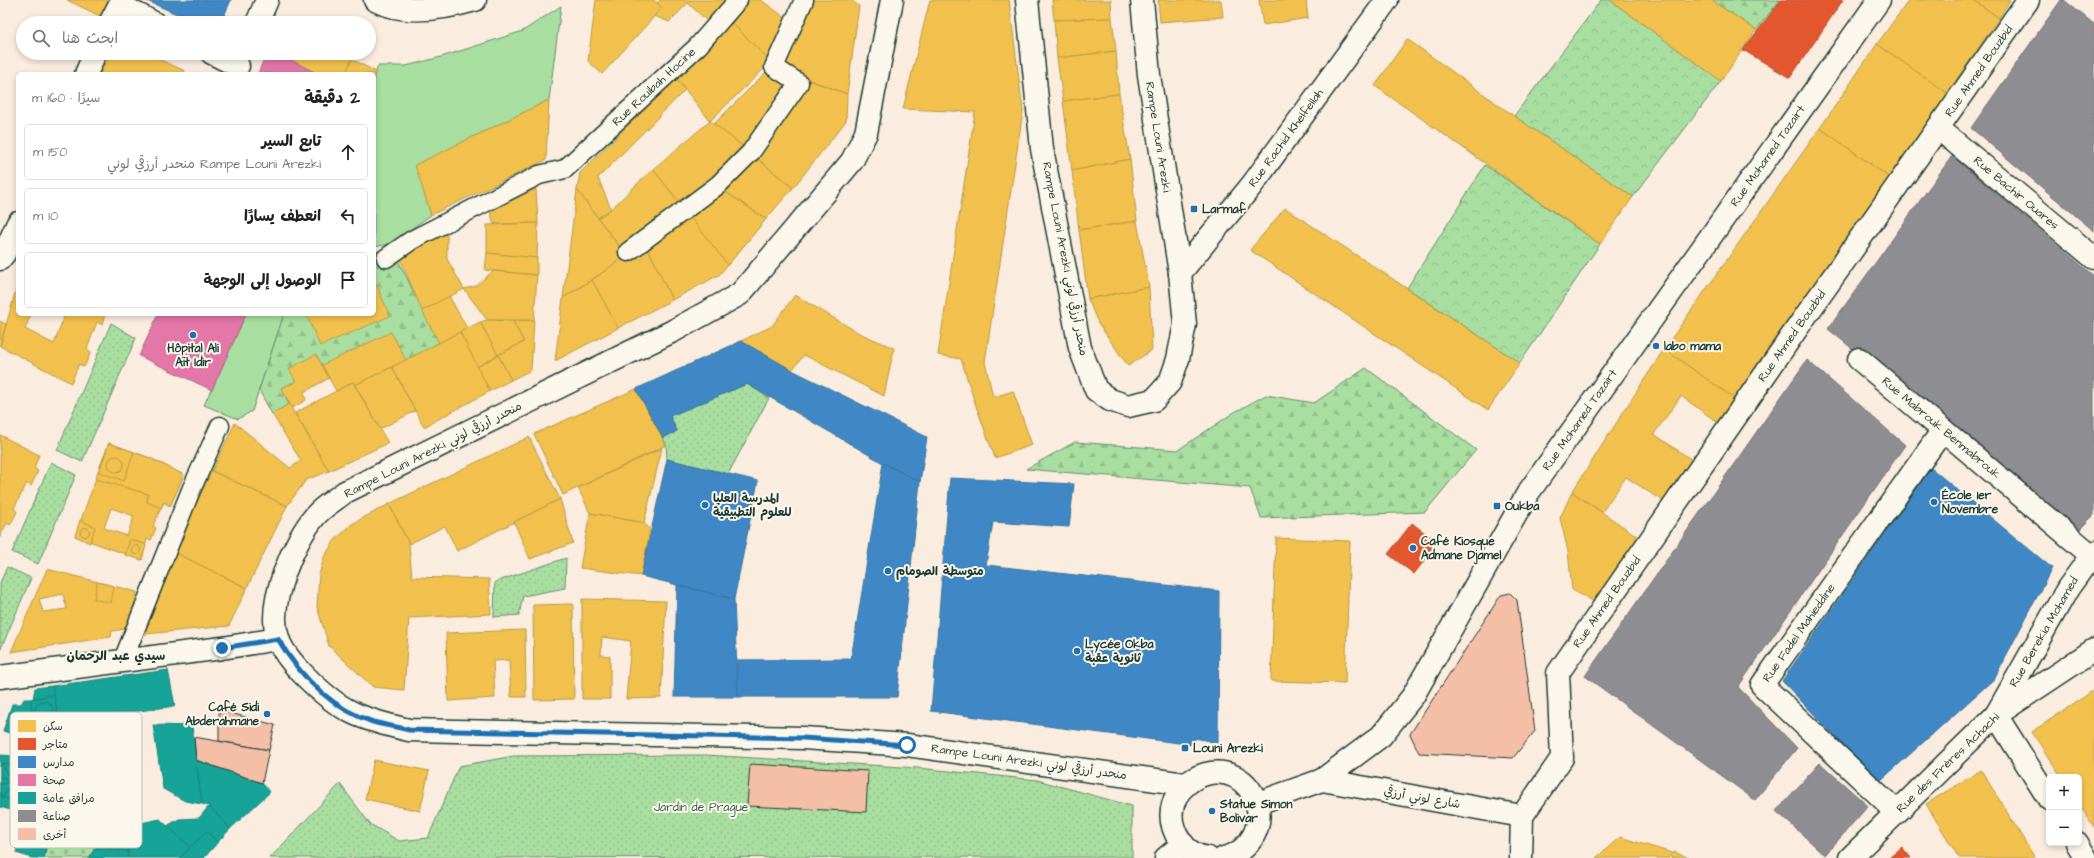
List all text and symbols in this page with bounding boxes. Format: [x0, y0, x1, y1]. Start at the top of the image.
search box [16, 16, 376, 60]
street label: Rue Ahmed Bouzbid [1941, 22, 2017, 120]
icon: search [30, 27, 52, 49]
text: ابحث هنا [62, 28, 118, 49]
street label: Rue Rouibah Hocine [608, 43, 700, 130]
street label: Rampe Louni Arezki [1141, 81, 1175, 194]
street label: Rue Rachid Khelfellah [1244, 85, 1328, 191]
text: 2 دقيقة [304, 86, 360, 110]
text: سيرًا · 160 m [32, 89, 100, 107]
street label: Rue Mohamed Tazairt [1727, 102, 1810, 210]
text: تابع السير [262, 131, 321, 152]
icon: ahead [337, 141, 359, 163]
text: 150 m [33, 143, 67, 161]
street label: Rue Bachir Ouares [1970, 152, 2062, 234]
text: Rampe Louni Arezki منحدر أرزقي لوني [107, 155, 321, 173]
street label: Rampe Louni Arezki منحدر أرزقي لوني [1036, 161, 1092, 358]
place label: Larmaf [1202, 201, 1246, 218]
marker: Larmaf [1189, 204, 1199, 214]
icon: left [337, 205, 359, 227]
text: انعطف يسارًا [244, 206, 321, 227]
text: 10 m [33, 207, 58, 225]
icon: arrive [337, 269, 359, 291]
text: الوصول إلى الوجهة [204, 270, 321, 291]
street label: Rue Ahmed Bouzbid [1754, 287, 1830, 385]
marker: Hôpital Ali Aït Idir [188, 330, 198, 340]
place label: labo mama [1664, 338, 1722, 355]
place label: Hôpital Ali Aït Idir [167, 340, 219, 371]
marker: labo mama [1651, 341, 1661, 351]
street label: Rue Mohamed Tazairt [1539, 366, 1622, 474]
street label: Rue Mabrouk Benmabrouk [1878, 373, 2005, 483]
street label: Rampe Louni Arezki منحدر أرزقي لوني [341, 398, 526, 504]
place label: École 1er Novembre [1942, 487, 1999, 518]
place label: المدرسة العليا للعلوم التطبيقية [713, 490, 792, 521]
marker: École 1er Novembre [1929, 497, 1939, 507]
place label: Oukba [1505, 498, 1540, 515]
marker: المدرسة العليا للعلوم التطبيقية [700, 500, 710, 510]
marker: Oukba [1492, 501, 1502, 511]
place label: Café Kiosque Admane Djamel [1421, 533, 1501, 565]
marker: Café Kiosque Admane Djamel [1408, 543, 1418, 553]
street label: Rue Ahmed Bouzbid [1569, 553, 1645, 651]
place label: متوسطة الصومام [896, 563, 984, 580]
marker: متوسطة الصومام [883, 566, 893, 576]
street label: Rue Berekia Mohamed [2005, 574, 2083, 690]
street label: Rue Fadel Mahieddine [1759, 580, 1840, 686]
place label: Lycée Okba ثانوية عقبة [1085, 636, 1154, 667]
route end [213, 639, 231, 657]
marker: Lycée Okba ثانوية عقبة [1072, 646, 1082, 656]
district label: سيدي عبد الرحمان [67, 647, 166, 666]
place label: Café Sidi Abderahmane [185, 699, 259, 730]
marker: Café Sidi Abderahmane [262, 709, 272, 719]
street label: Rue des Frères Achachi [1893, 709, 2003, 817]
legend [10, 712, 142, 848]
text: سكن [43, 719, 63, 734]
route start [898, 736, 916, 754]
text: متاجر [42, 737, 68, 752]
street label: Rampe Louni Arezki منحدر أرزقي لوني [930, 740, 1128, 786]
place label: Louni Arezki [1193, 740, 1263, 757]
marker: Louni Arezki [1180, 743, 1190, 753]
text: مدارس [43, 755, 74, 770]
text: صحة [43, 773, 65, 788]
map controls [2046, 774, 2082, 846]
button: + [2046, 774, 2082, 810]
street label: شارع لوني أرزقي [1382, 783, 1462, 815]
text: مرافق عامة [43, 791, 95, 806]
place label: Statue Simon Bolivar [1219, 796, 1293, 827]
park label: Jardin de Prague [654, 799, 749, 817]
marker: Statue Simon Bolivar [1207, 806, 1217, 816]
text: صناعة [43, 809, 71, 824]
button: − [2046, 810, 2082, 846]
text: أخرى [43, 827, 66, 842]

